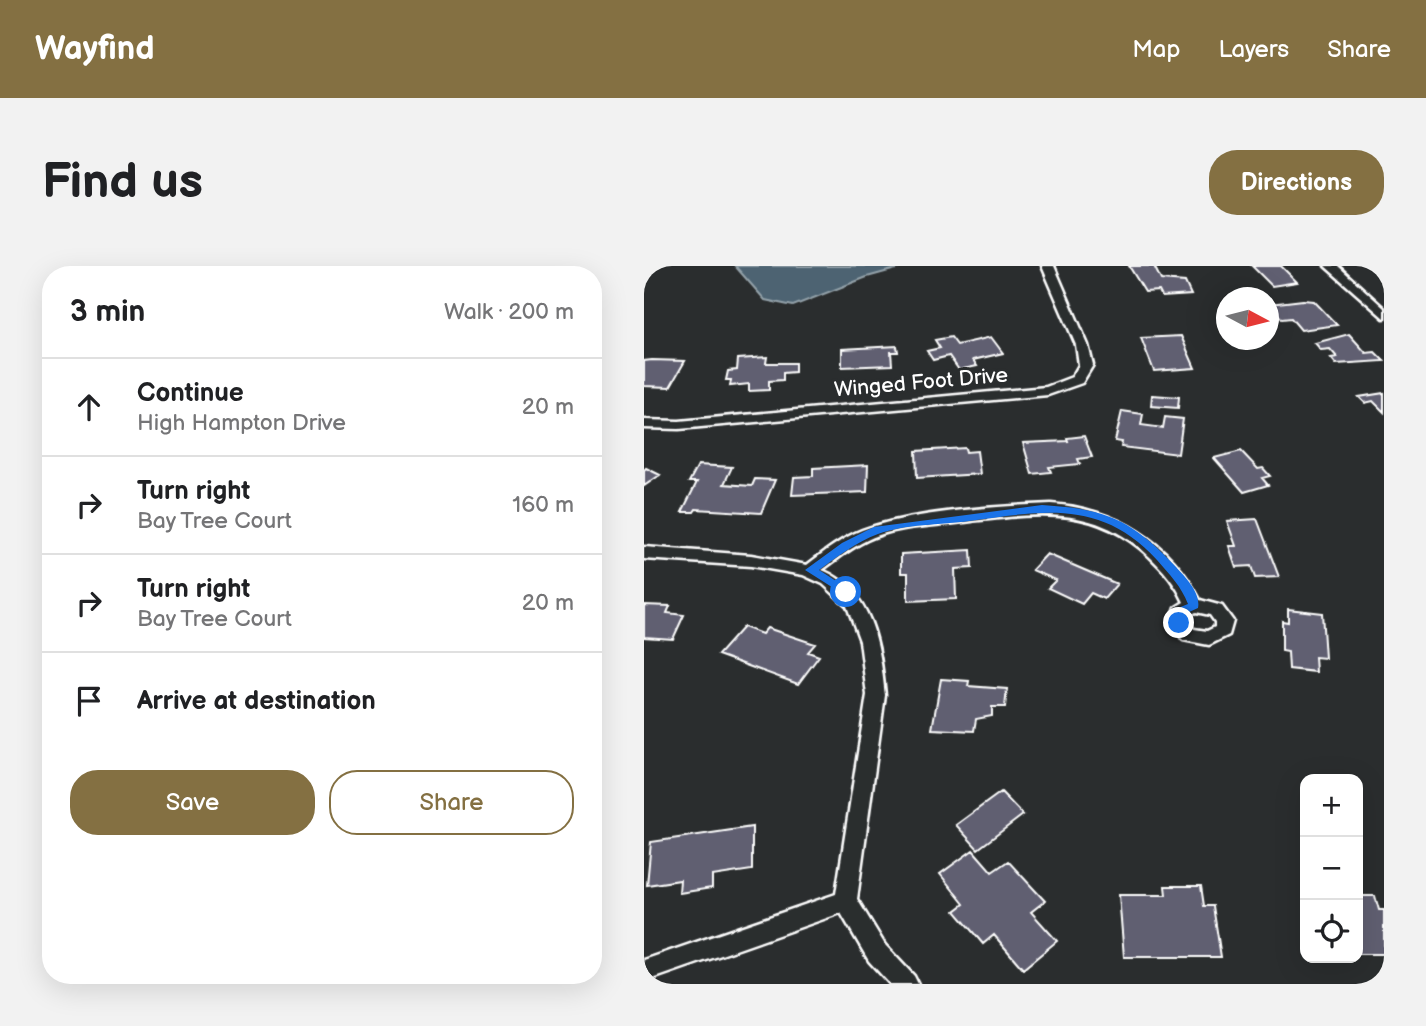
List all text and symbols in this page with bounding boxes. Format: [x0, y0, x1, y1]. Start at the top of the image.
text: Wayfind [35, 29, 154, 69]
text: Map [1132, 35, 1180, 64]
text: Layers [1218, 35, 1289, 64]
text: Share [1327, 35, 1391, 64]
button: Directions [1209, 150, 1384, 215]
text: Find us [42, 153, 203, 212]
north arrow [1216, 287, 1279, 350]
text: 3 min [70, 294, 145, 330]
text: Walk · 200 m [444, 298, 574, 326]
street label: Winged Foot Drive [833, 362, 1009, 403]
text: Continue [137, 378, 244, 409]
icon: ahead [70, 388, 108, 426]
text: 20 m [522, 393, 574, 421]
text: High Hampton Drive [137, 409, 346, 437]
text: Turn right [137, 476, 250, 507]
icon: right [70, 486, 108, 524]
text: 160 m [512, 491, 574, 519]
text: Bay Tree Court [137, 507, 292, 535]
text: Turn right [137, 574, 250, 605]
route start [830, 576, 861, 607]
icon: right [70, 584, 108, 622]
text: 20 m [522, 589, 574, 617]
text: Bay Tree Court [137, 605, 292, 633]
route end [1163, 607, 1194, 638]
icon: arrive [70, 682, 108, 720]
text: Arrive at destination [137, 686, 376, 717]
button: Save [70, 770, 315, 835]
button: Share [329, 770, 574, 835]
map controls [1300, 774, 1363, 963]
button: + [1300, 774, 1363, 837]
button: − [1300, 837, 1363, 900]
button: locate [1300, 900, 1363, 963]

